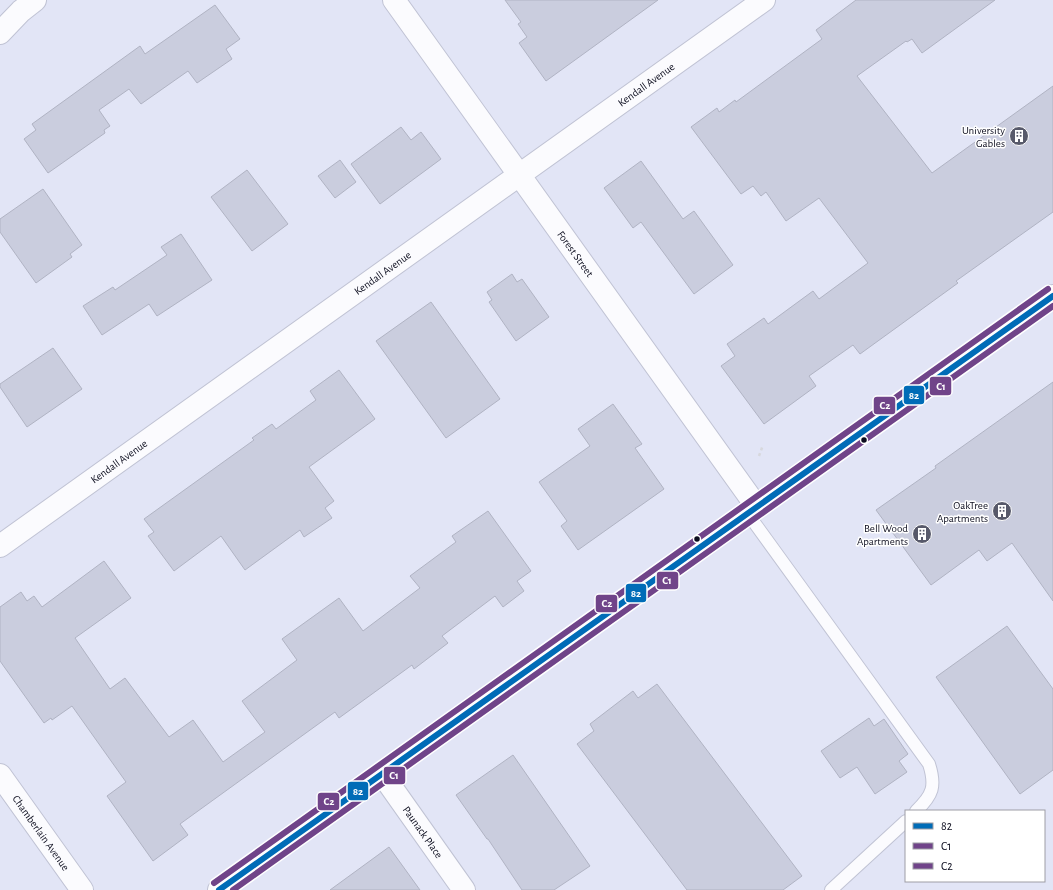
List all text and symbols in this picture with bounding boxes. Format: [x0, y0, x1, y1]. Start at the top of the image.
street label: Kendall Avenue [616, 60, 676, 108]
place label: University Gables [962, 125, 1005, 149]
building icon: University Gables [1008, 125, 1030, 147]
street label: Forest Street [556, 229, 596, 279]
street label: Kendall Avenue [352, 249, 413, 297]
line badge: C1 [929, 376, 952, 396]
text: C1 [936, 381, 946, 392]
line badge: 82 [903, 385, 925, 405]
text: 82 [909, 390, 919, 401]
line badge: C2 [873, 396, 896, 415]
text: C2 [880, 400, 890, 411]
unlabelled marker [859, 435, 869, 445]
street label: Kendall Avenue [88, 437, 149, 485]
place label: OakTree Apartments [937, 500, 988, 524]
building icon: OakTree Apartments [991, 500, 1013, 522]
place label: Bell Wood Apartments [857, 523, 908, 547]
building icon: Bell Wood Apartments [911, 523, 933, 545]
unlabelled marker [692, 534, 702, 544]
line badge: C1 [656, 571, 679, 590]
text: C1 [662, 575, 672, 586]
line badge: 82 [625, 583, 647, 603]
text: 82 [631, 588, 641, 599]
line badge: C2 [595, 594, 618, 613]
text: C2 [602, 598, 612, 609]
line badge: C1 [383, 766, 406, 785]
text: C1 [389, 770, 399, 781]
line badge: 82 [347, 781, 369, 801]
text: 82 [353, 786, 363, 797]
line badge: C2 [317, 792, 340, 811]
street label: Chamberlain Avenue [11, 793, 72, 873]
text: C2 [324, 796, 334, 807]
street label: Paunack Place [401, 804, 445, 860]
legend [905, 810, 1045, 882]
text: 82 [941, 820, 953, 832]
text: C1 [941, 840, 951, 852]
text: C2 [941, 860, 953, 872]

